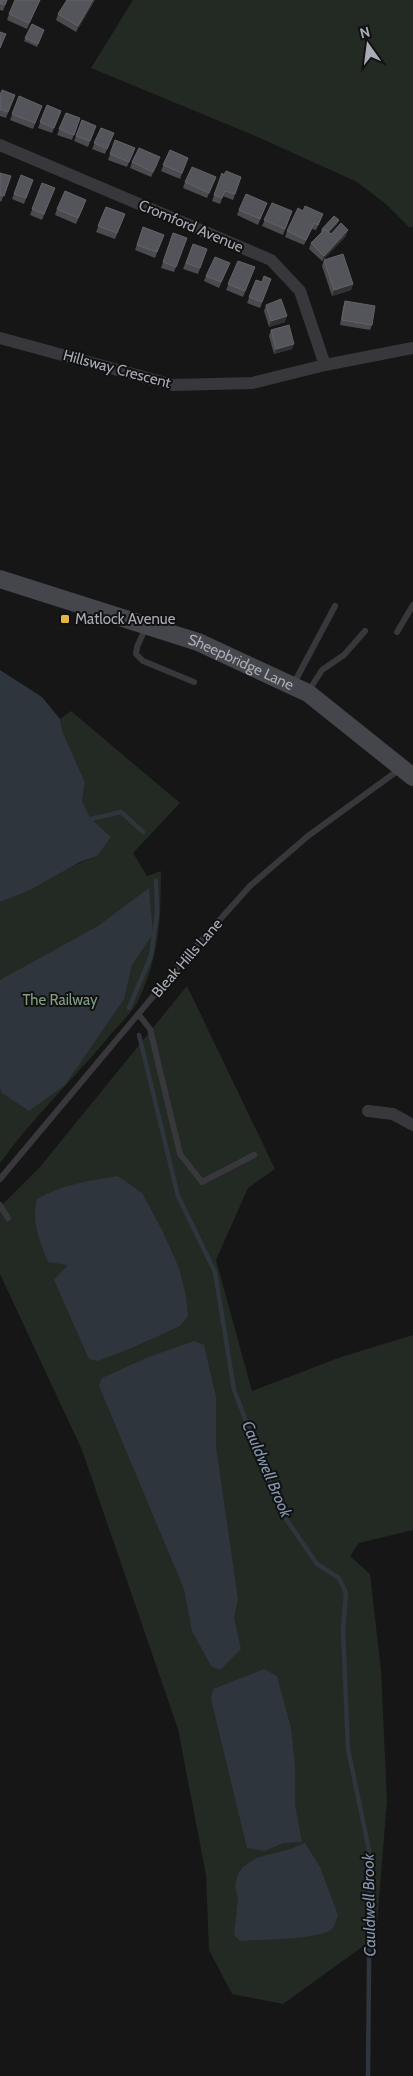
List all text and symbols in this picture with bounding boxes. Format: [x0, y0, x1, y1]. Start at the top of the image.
north arrow [343, 20, 393, 70]
text: N [358, 22, 372, 42]
street label: Cromford Avenue [136, 196, 246, 256]
street label: Hillsway Crescent [61, 346, 173, 392]
place label: Matlock Avenue [75, 610, 176, 628]
marker: Matlock Avenue [59, 613, 71, 625]
street label: Sheepbridge Lane [186, 630, 297, 694]
street label: Bleak Hills Lane [148, 915, 226, 1001]
park label: The Railway [22, 991, 98, 1009]
water label: Cauldwell Brook [238, 1418, 296, 1521]
water label: Cauldwell Brook [359, 1852, 379, 1957]

